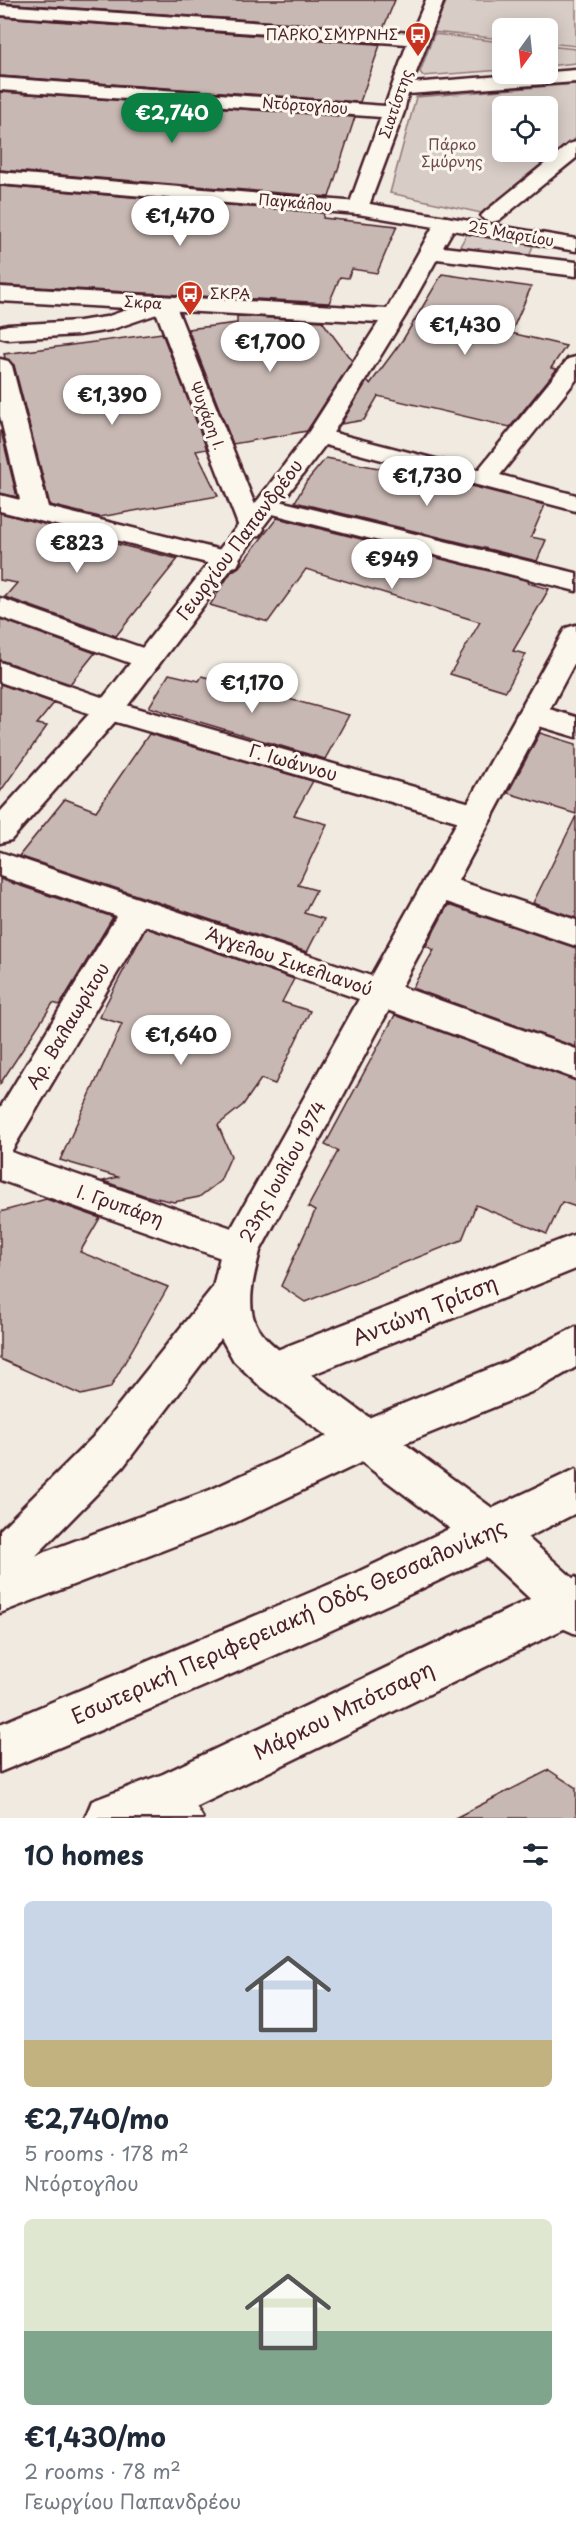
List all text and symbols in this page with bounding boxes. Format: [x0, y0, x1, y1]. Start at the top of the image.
north arrow [492, 18, 558, 84]
map controls [492, 18, 558, 162]
bus stop icon: ΠΑΡΚΟ ΣΜΥΡΝΗΣ [403, 20, 433, 58]
place label: ΠΑΡΚΟ ΣΜΥΡΝΗΣ [265, 22, 398, 45]
street label: Σιατίστης [372, 66, 417, 141]
street label: Ντόρτογλου [261, 90, 349, 119]
pin: €2,740 [123, 93, 221, 144]
button: locate [492, 96, 558, 162]
text: €2,740 [135, 97, 209, 127]
park label: Πάρκο Σμύρνης [421, 132, 483, 172]
street label: Παγκάλου [257, 187, 333, 216]
pin: €1,470 [131, 196, 229, 247]
text: €1,470 [145, 200, 215, 230]
street label: 25 Μαρτίου [466, 214, 556, 251]
bus stop icon: ΣΚΡΑ [175, 279, 205, 317]
place label: ΣΚΡΑ [210, 281, 250, 304]
street label: Σκρα [123, 289, 163, 314]
pin: €1,430 [416, 305, 514, 356]
text: €1,430 [429, 309, 501, 339]
pin: €1,700 [221, 322, 319, 373]
text: €1,700 [235, 326, 305, 356]
pin: €1,390 [63, 375, 161, 426]
street label: Ψυχάρη Ι. [185, 378, 232, 453]
text: €1,390 [77, 379, 147, 409]
street label: Γεωργίου Παπανδρέου [169, 453, 308, 625]
pin: €1,730 [378, 456, 476, 507]
text: €1,730 [392, 460, 462, 490]
pin: €823 [41, 523, 113, 574]
text: €823 [50, 527, 104, 557]
pin: €949 [356, 539, 428, 590]
text: €949 [365, 543, 419, 573]
pin: €1,170 [203, 663, 301, 714]
text: €1,170 [220, 667, 284, 697]
street label: Γ. Ιωάννου [246, 736, 341, 787]
street label: Άγγελου Σικελιανού [203, 919, 376, 1002]
street label: Αρ. Βαλαωρίτου [18, 957, 115, 1094]
pin: €1,640 [132, 1015, 230, 1066]
text: €1,640 [145, 1019, 217, 1049]
street label: 23ης Ιουλίου 1974 [232, 1096, 332, 1247]
street label: Ι. Γρυπάρη [73, 1177, 168, 1232]
street label: Αντώνη Τρίτση [347, 1266, 502, 1353]
street label: Εσωτερική Περιφερειακή Οδός Θεσσαλονίκης [66, 1509, 511, 1731]
street label: Μάρκου Μπότσαρη [247, 1652, 439, 1767]
text: 10 homes [24, 1835, 144, 1874]
icon: filters [519, 1838, 552, 1871]
icon: home [234, 1940, 342, 2048]
text: €2,740/mo [24, 2099, 169, 2138]
text: 5 rooms · 178 m² [24, 2138, 189, 2168]
text: Ντόρτογλου [24, 2168, 139, 2198]
icon: home [234, 2258, 342, 2366]
text: €1,430/mo [24, 2417, 166, 2456]
text: 2 rooms · 78 m² [24, 2456, 181, 2486]
text: Γεωργίου Παπανδρέου [24, 2486, 241, 2516]

